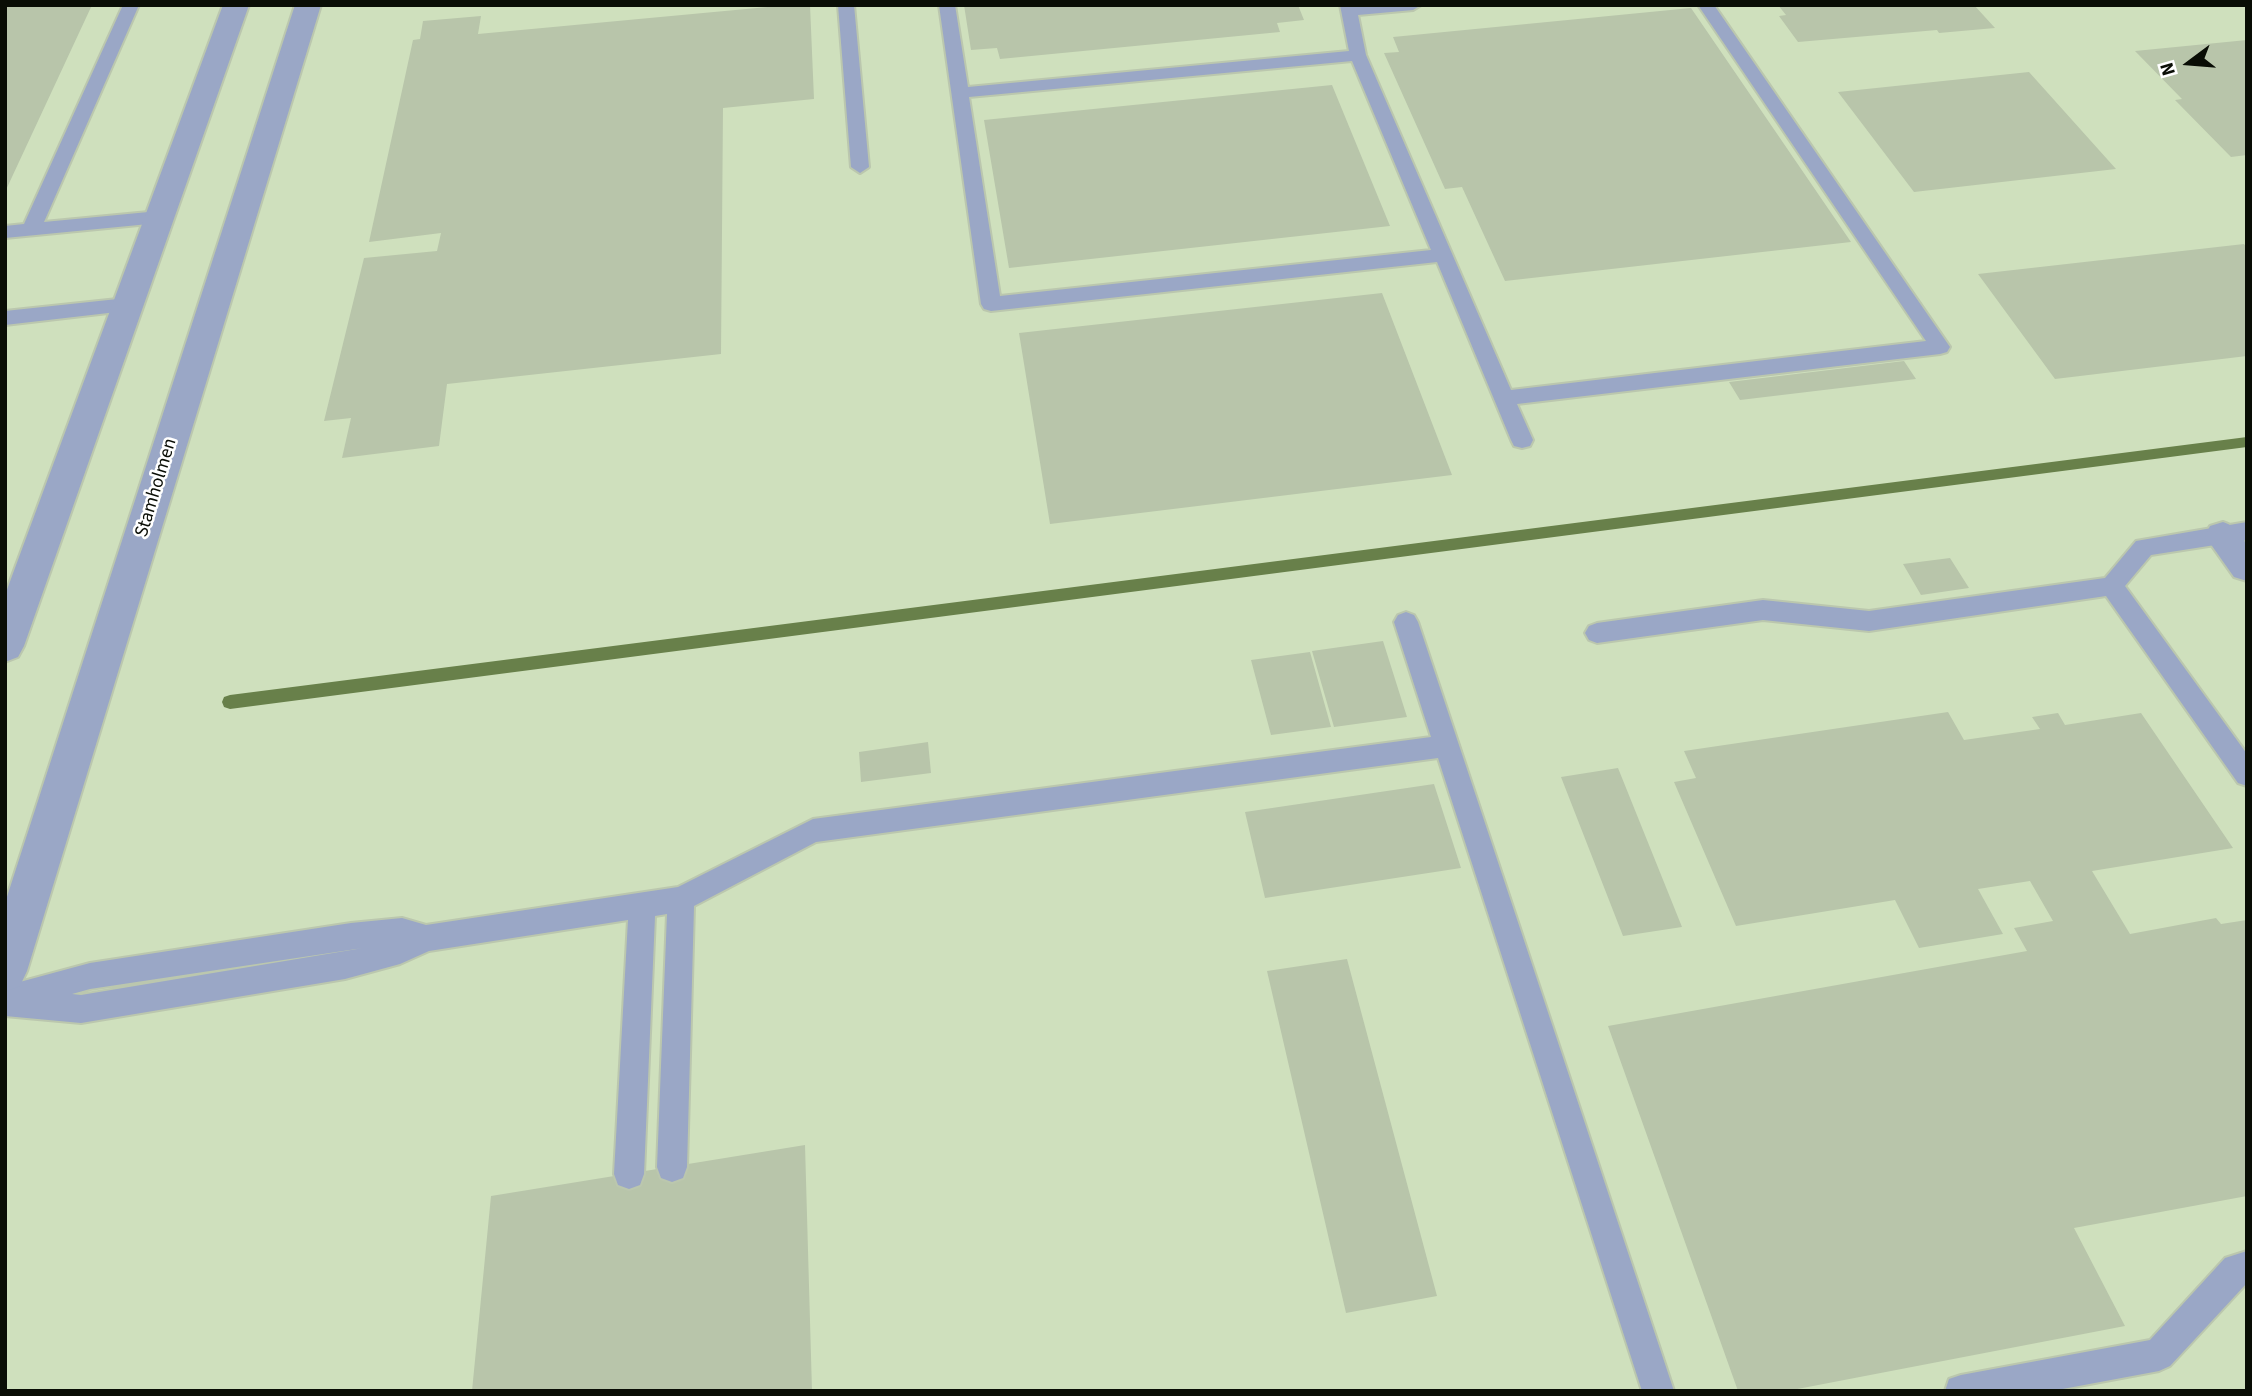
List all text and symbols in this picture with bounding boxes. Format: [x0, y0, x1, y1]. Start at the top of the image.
north arrow [2154, 28, 2224, 98]
text: N [2154, 59, 2183, 79]
street label: Stamholmen [131, 436, 183, 540]

